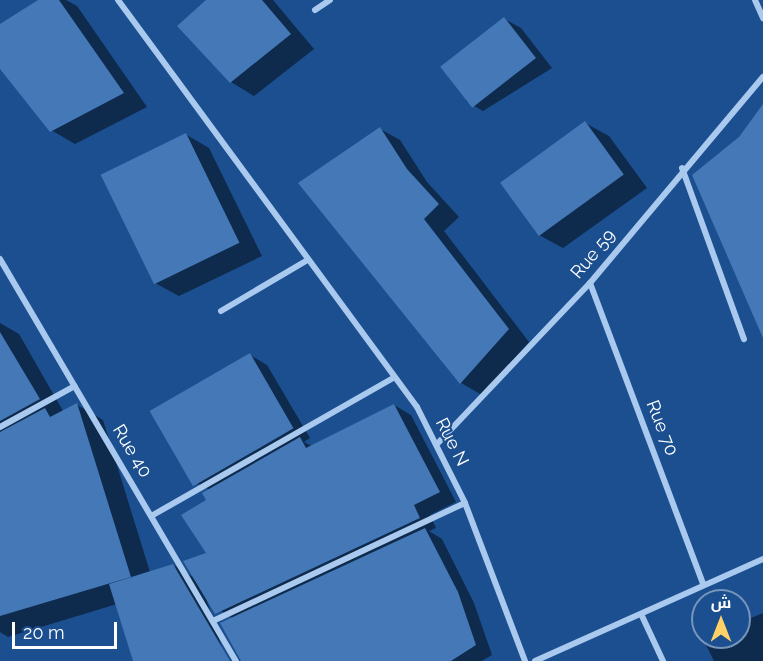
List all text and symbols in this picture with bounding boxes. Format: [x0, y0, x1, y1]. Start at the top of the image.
street label: Rue 59 [566, 225, 620, 283]
street label: Rue 70 [642, 397, 682, 459]
street label: Rue N [431, 414, 473, 470]
street label: Rue 40 [108, 420, 156, 482]
north arrow [691, 589, 751, 649]
text: ش [711, 593, 731, 612]
scale bar [15, 610, 120, 648]
text: 20 m [23, 622, 65, 643]

